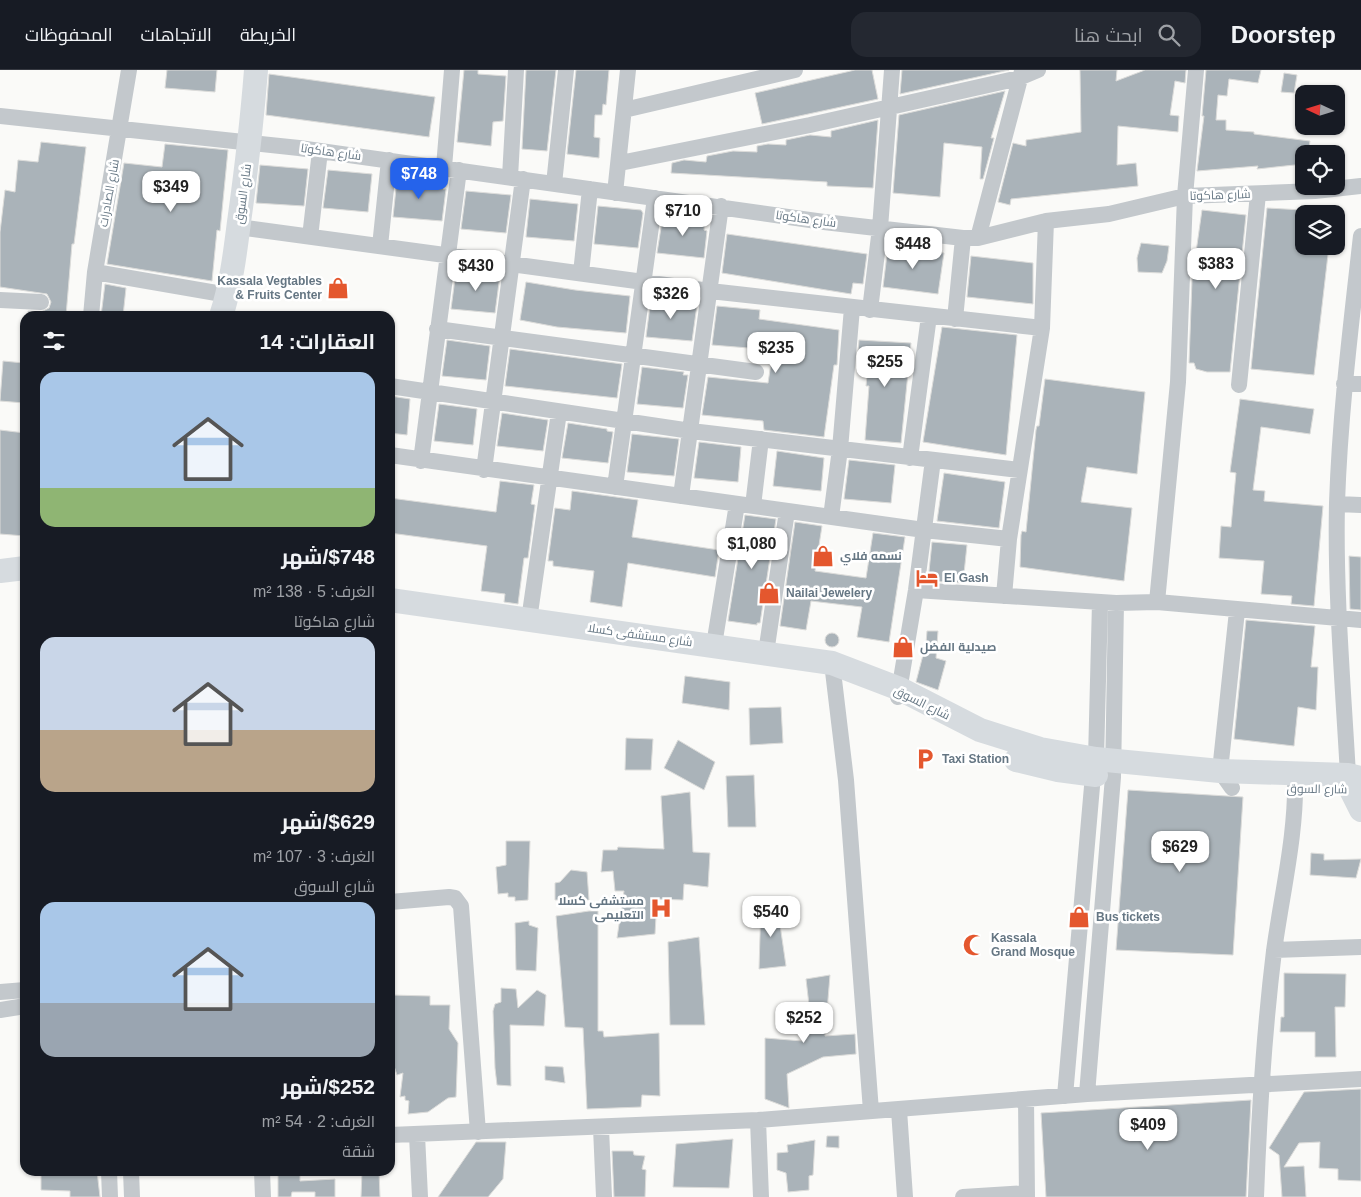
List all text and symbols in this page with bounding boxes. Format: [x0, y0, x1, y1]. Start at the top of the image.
search box [851, 12, 1201, 57]
icon: search [1155, 21, 1183, 49]
text: Doorstep [1231, 21, 1336, 48]
text: المحفوظات [25, 25, 113, 45]
text: الاتجاهات [141, 25, 212, 45]
text: الخريطة [240, 25, 296, 45]
text: ابحث هنا [1074, 25, 1143, 46]
north arrow [1295, 85, 1345, 135]
map controls [1295, 85, 1345, 255]
street label: شارع هاكوتا [300, 141, 362, 164]
button: locate [1295, 145, 1345, 195]
street label: شارع الصادرات [96, 158, 123, 228]
pin: $748 [389, 158, 449, 200]
street label: شارع السوق [232, 163, 255, 225]
text: $748 [401, 165, 437, 182]
pin: $349 [141, 170, 201, 213]
text: $349 [153, 178, 189, 195]
street label: شارع هاكوتا [1189, 187, 1251, 204]
pin: $710 [653, 194, 713, 237]
text: $710 [665, 202, 701, 219]
button: layers [1295, 205, 1345, 255]
street label: شارع هاكوتا [775, 208, 837, 231]
pin: $448 [883, 228, 943, 270]
text: $448 [895, 235, 931, 252]
pin: $383 [1186, 248, 1246, 290]
pin: $430 [446, 250, 506, 292]
text: $383 [1198, 255, 1234, 272]
text: $430 [458, 257, 494, 274]
place label: Kassala Vegtables & Fruits Center [217, 274, 322, 302]
shop icon: Kassala Vegtables & Fruits Center [325, 275, 351, 301]
pin: $326 [641, 278, 701, 320]
text: $326 [653, 285, 689, 302]
icon: filters [40, 327, 68, 355]
text: العقارات: 14 [260, 330, 375, 353]
pin: $235 [746, 332, 806, 374]
text: $235 [758, 339, 794, 356]
pin: $255 [855, 346, 915, 388]
text: $255 [867, 353, 903, 370]
icon: home [163, 404, 253, 494]
pin: $1,080 [711, 528, 793, 570]
text: $1,080 [728, 535, 776, 552]
shop icon: نسمه فلاي [810, 543, 836, 569]
text: $748/شهر [281, 545, 375, 568]
place label: نسمه فلاي [840, 549, 902, 566]
hotel icon: El Gash [914, 565, 940, 591]
place label: El Gash [944, 571, 989, 585]
shop icon: Nailai Jewelery [756, 580, 782, 606]
text: الغرف: 5 · 138 m² [253, 583, 375, 600]
place label: Nailai Jewelery [786, 586, 872, 600]
text: شارع هاكوتا [294, 613, 375, 630]
street label: شارع مستشفى كسلا [586, 621, 693, 650]
shop icon: صيدلية الفضل [890, 634, 916, 660]
place label: صيدلية الفضل [920, 640, 996, 655]
icon: home [163, 669, 253, 759]
street label: شارع السوق [891, 683, 952, 724]
parking icon: Taxi Station [912, 746, 938, 772]
place label: Taxi Station [942, 752, 1009, 766]
street label: شارع السوق [1287, 781, 1348, 798]
text: $629/شهر [281, 810, 375, 833]
pin: $629 [1150, 830, 1210, 873]
text: $629 [1162, 838, 1198, 855]
text: الغرف: 3 · 107 m² [253, 848, 375, 865]
text: شارع السوق [294, 878, 375, 895]
place label: مستشفى كسلا التعليمى [558, 894, 644, 923]
hospital icon: مستشفى كسلا التعليمى [648, 895, 674, 921]
pin: $540 [741, 896, 801, 938]
text: $540 [753, 903, 789, 920]
shop icon: Bus tickets [1066, 904, 1092, 930]
place label: Bus tickets [1096, 910, 1160, 924]
place label: Kassala Grand Mosque [991, 931, 1075, 959]
mosque icon: Kassala Grand Mosque [961, 932, 987, 958]
icon: home [163, 934, 253, 1024]
pin: $252 [774, 1002, 834, 1044]
text: $252 [786, 1009, 822, 1026]
text: $252/شهر [281, 1075, 375, 1098]
pin: $409 [1118, 1108, 1178, 1151]
text: الغرف: 2 · 54 m² [262, 1113, 375, 1130]
text: $409 [1130, 1116, 1166, 1133]
text: شقة [342, 1143, 375, 1160]

